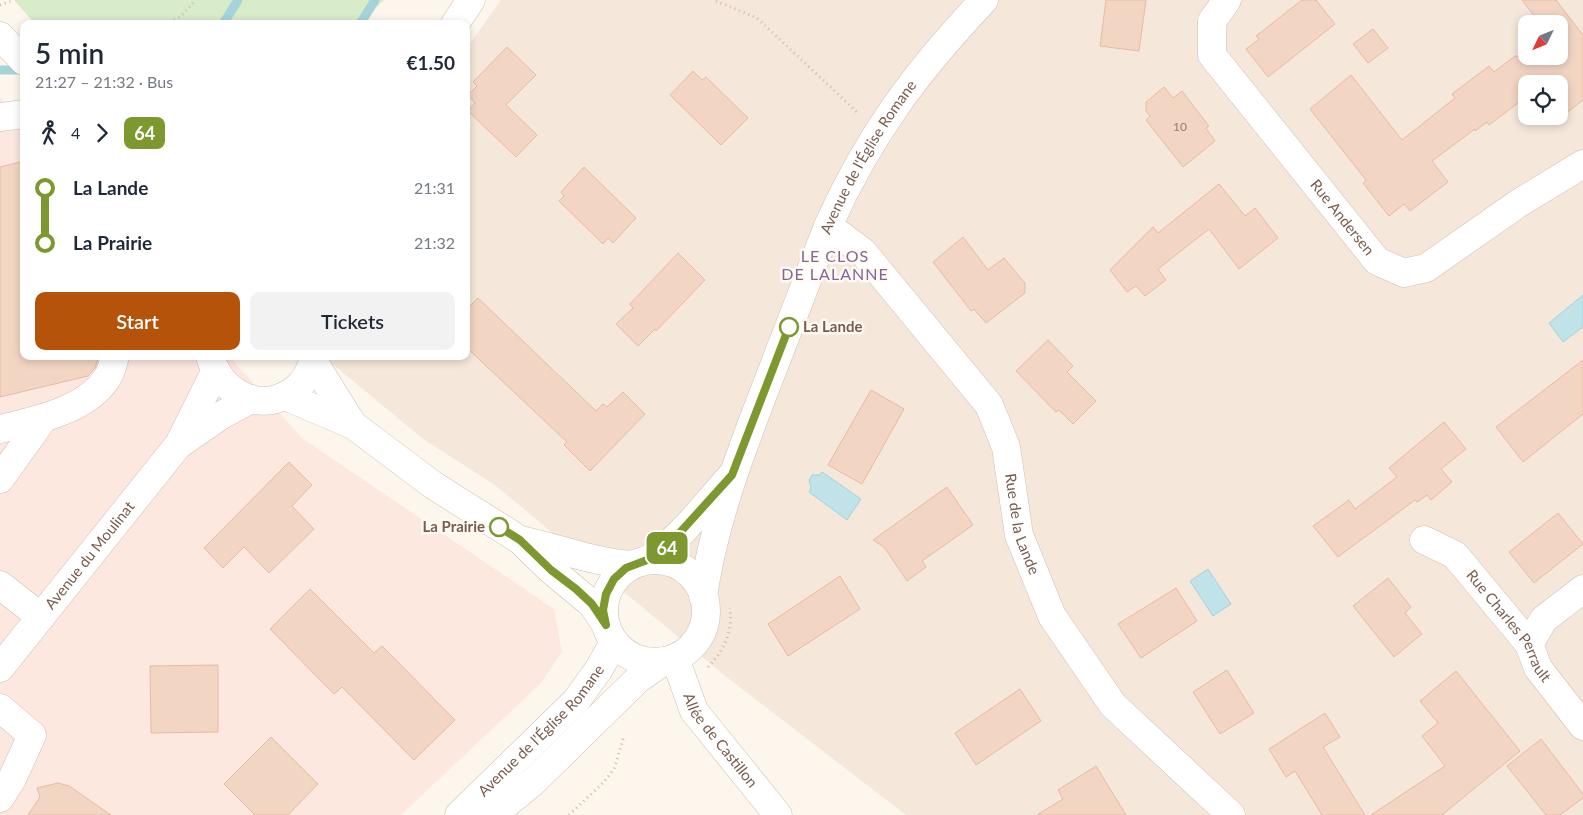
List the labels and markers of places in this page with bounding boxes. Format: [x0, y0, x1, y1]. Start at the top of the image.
marker: La Lande [779, 317, 799, 337]
place label: La Lande [803, 317, 862, 335]
place label: La Prairie [422, 517, 485, 535]
marker: La Prairie [489, 517, 509, 537]

